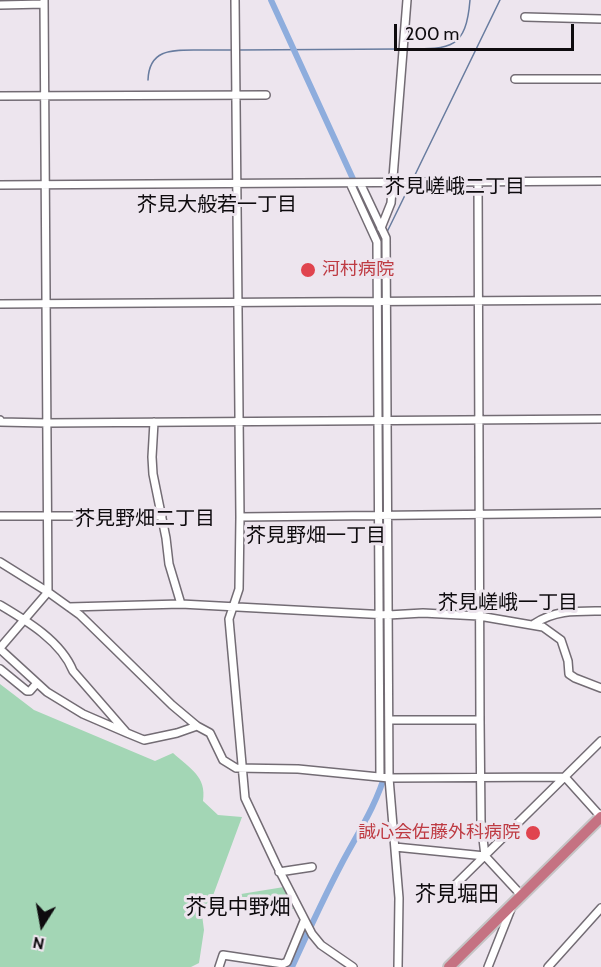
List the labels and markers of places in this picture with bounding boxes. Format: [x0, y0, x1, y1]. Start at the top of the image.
place label: 河村病院 [322, 259, 394, 281]
marker: 河村病院 [299, 261, 317, 279]
place label: 誠心会佐藤外科病院 [358, 822, 520, 844]
marker: 誠心会佐藤外科病院 [524, 824, 542, 842]

